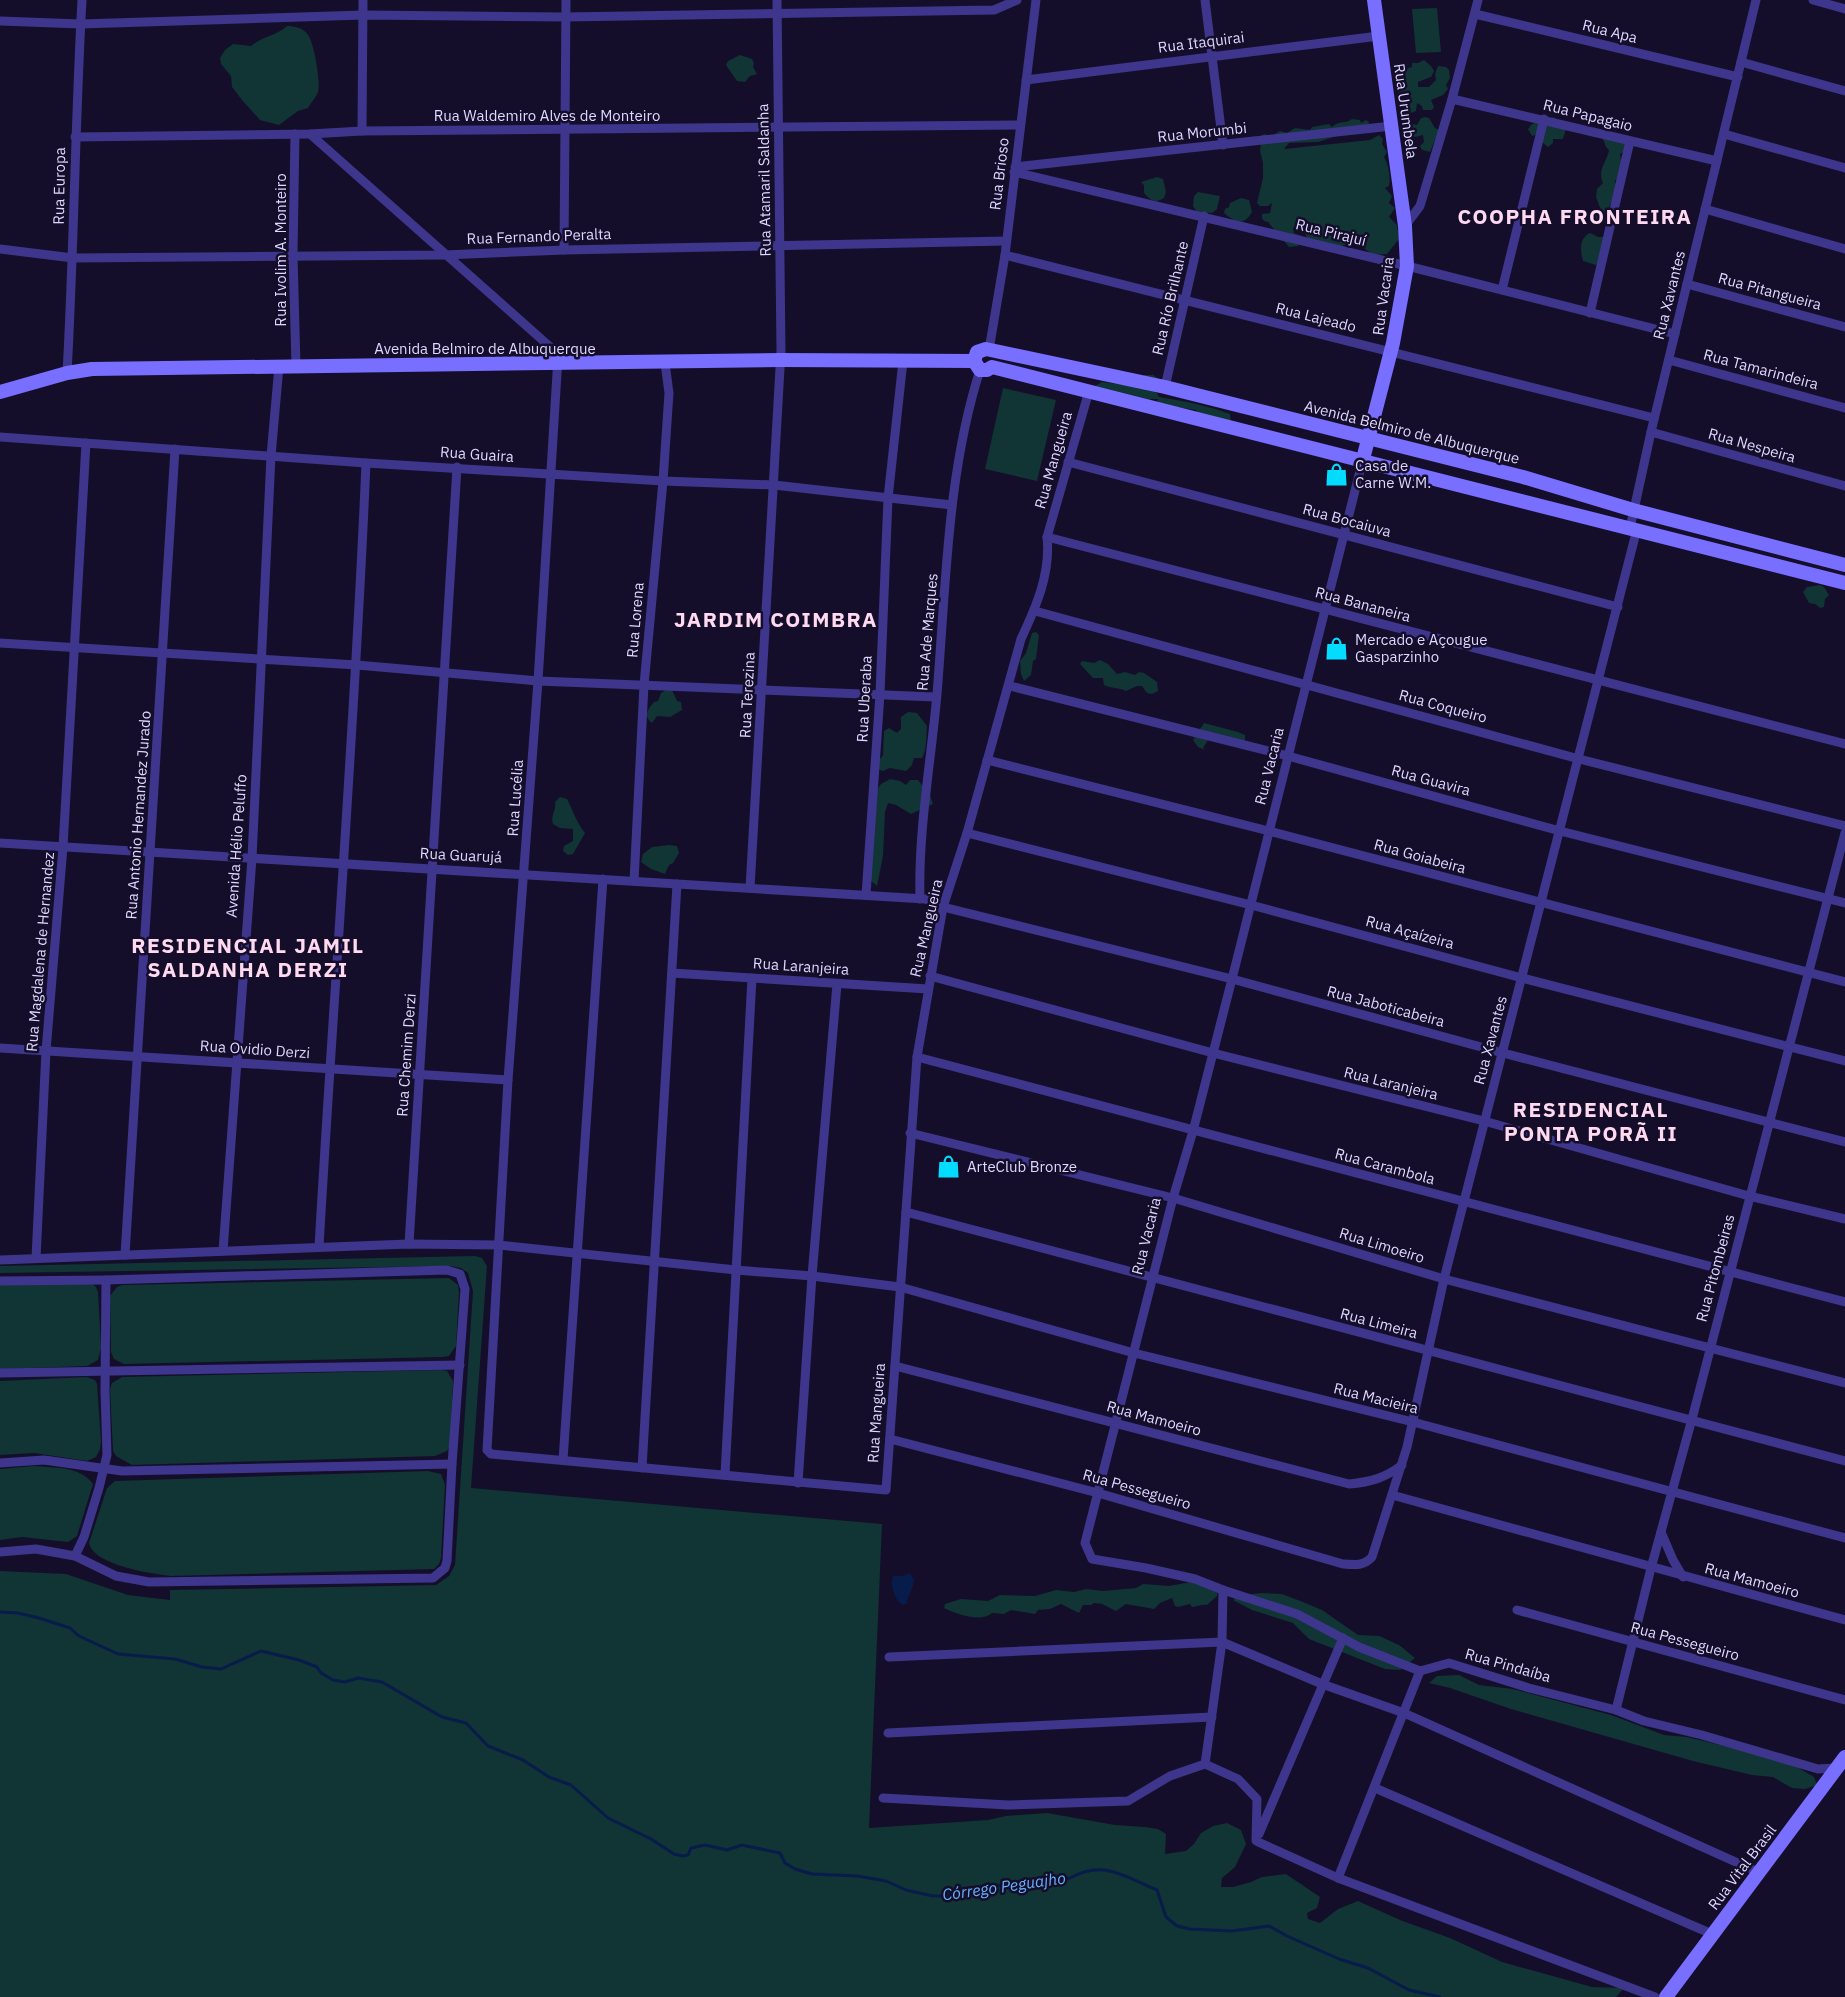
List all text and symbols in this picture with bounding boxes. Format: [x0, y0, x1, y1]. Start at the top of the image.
street label: Rua Apa [1581, 15, 1639, 47]
street label: Rua Itaquirai [1157, 27, 1245, 57]
street label: Rua Urumbela [1390, 62, 1422, 160]
street label: Rua Papagaio [1541, 95, 1635, 135]
street label: Rua Atamaril Saldanha [753, 103, 775, 257]
street label: Rua Waldemiro Alves de Monteiro [434, 106, 660, 125]
street label: Rua Morumbi [1156, 118, 1248, 146]
street label: Rua Brioso [985, 137, 1013, 211]
street label: Rua Europa [49, 147, 69, 225]
street label: Rua Ivolim A. Monteiro [271, 173, 290, 327]
district label: COOPHA FRONTEIRA [1458, 202, 1692, 230]
street label: Rua Pirajuí [1294, 214, 1368, 250]
street label: Rua Fernando Peralta [466, 224, 612, 248]
street label: Rua Río Brilhante [1148, 239, 1192, 357]
street label: Rua Xavantes [1649, 248, 1689, 342]
street label: Rua Vacaria [1368, 255, 1398, 337]
street label: Rua Pitangueira [1716, 268, 1824, 314]
street label: Rua Lajeado [1274, 298, 1358, 336]
street label: Avenida Belmiro de Albuquerque [374, 339, 596, 358]
street label: Rua Tamarindeira [1701, 345, 1821, 393]
street label: Avenida Belmiro de Albuquerque [1302, 396, 1522, 468]
street label: Rua Mangueira [1030, 409, 1076, 511]
street label: Rua Nespeira [1706, 423, 1798, 467]
street label: Rua Guaira [440, 442, 514, 466]
place label: Casa de Carne W.M. [1355, 456, 1431, 492]
shop icon: Casa de Carne W.M. [1324, 461, 1350, 487]
street label: Rua Bocaiuva [1301, 499, 1393, 541]
street label: Rua Ade Marques [912, 572, 942, 692]
street label: Rua Lorena [622, 581, 648, 659]
street label: Rua Bananeira [1313, 582, 1413, 626]
district label: JARDIM COIMBRA [674, 605, 878, 633]
place label: Mercado e Açougue Gasparzinho [1355, 630, 1487, 666]
shop icon: Mercado e Açougue Gasparzinho [1324, 635, 1350, 661]
street label: Rua Terezina [735, 651, 759, 739]
street label: Rua Uberaba [852, 655, 876, 743]
street label: Rua Coqueiro [1397, 685, 1489, 727]
street label: Rua Antonio Hernandez Jurado [121, 710, 155, 920]
street label: Rua Vacaria [1250, 725, 1288, 807]
street label: Rua Lucélia [503, 759, 527, 837]
street label: Rua Guavira [1389, 760, 1473, 800]
street label: Avenida Hélio Peluffo [222, 774, 250, 918]
street label: Rua Goiabeira [1372, 835, 1468, 877]
street label: Rua Guarujá [419, 843, 503, 867]
street label: Rua Magdalena de Hernandez [22, 851, 58, 1053]
street label: Rua Mangueira [905, 877, 947, 979]
street label: Rua Açaízeira [1364, 911, 1456, 953]
district label: RESIDENCIAL JAMIL SALDANHA DERZI [131, 931, 365, 983]
street label: Rua Laranjeira [752, 953, 850, 979]
street label: Rua Jaboticabeira [1325, 981, 1447, 1031]
street label: Rua Chemim Derzi [392, 993, 420, 1117]
street label: Rua Xavantes [1469, 994, 1511, 1086]
street label: Rua Ovidio Derzi [199, 1036, 311, 1062]
street label: Rua Laranjeira [1342, 1062, 1440, 1104]
district label: RESIDENCIAL PONTA PORÃ II [1504, 1095, 1678, 1147]
street label: Rua Carambola [1333, 1144, 1437, 1188]
shop icon: ArteClub Bronze [936, 1153, 962, 1179]
place label: ArteClub Bronze [967, 1157, 1077, 1176]
street label: Rua Vacaria [1127, 1195, 1165, 1277]
street label: Rua Pitombeiras [1692, 1212, 1738, 1324]
street label: Rua Limoeiro [1337, 1223, 1427, 1267]
street label: Rua Limeira [1338, 1304, 1420, 1342]
street label: Rua Mangueira [863, 1362, 889, 1464]
street label: Rua Macieira [1332, 1378, 1420, 1418]
street label: Rua Mamoeiro [1105, 1396, 1203, 1440]
street label: Rua Pessegueiro [1081, 1464, 1193, 1514]
street label: Rua Mamoeiro [1703, 1558, 1801, 1602]
street label: Rua Pessegueiro [1629, 1617, 1741, 1665]
street label: Rua Pindaíba [1463, 1644, 1553, 1686]
street label: Rua Vital Brasil [1704, 1821, 1780, 1913]
water label: Córrego Peguajho [941, 1867, 1067, 1905]

